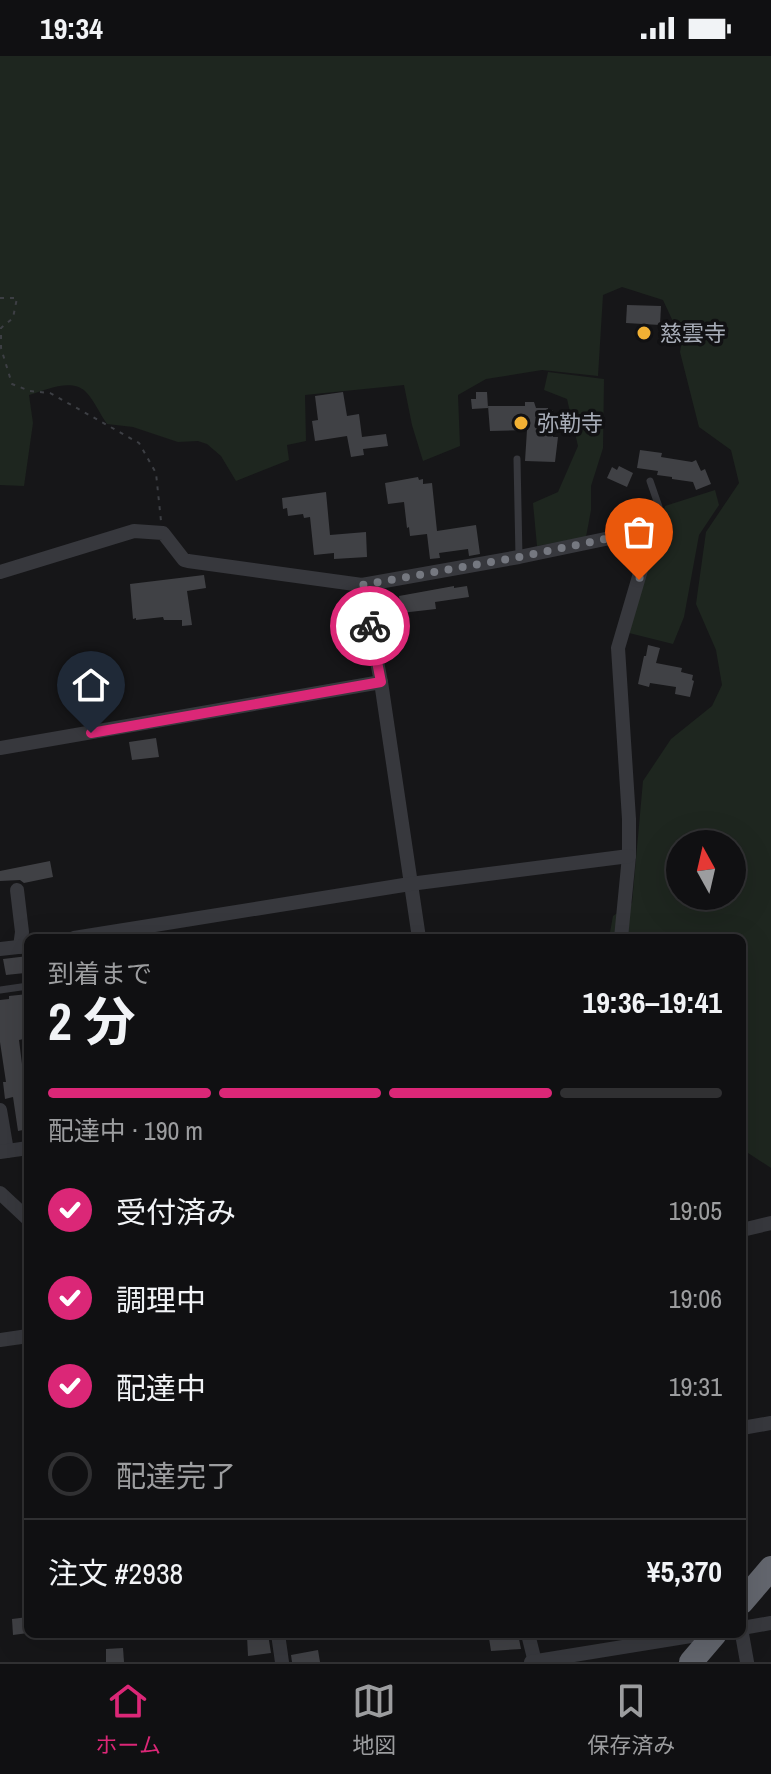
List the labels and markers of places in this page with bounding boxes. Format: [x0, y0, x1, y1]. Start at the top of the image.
place label: 慈雲寺 [660, 318, 726, 348]
marker: 慈雲寺 [635, 324, 653, 342]
place label: 弥勒寺 [537, 408, 603, 438]
marker: 弥勒寺 [512, 414, 530, 432]
pin [605, 498, 673, 580]
pin [57, 651, 125, 733]

